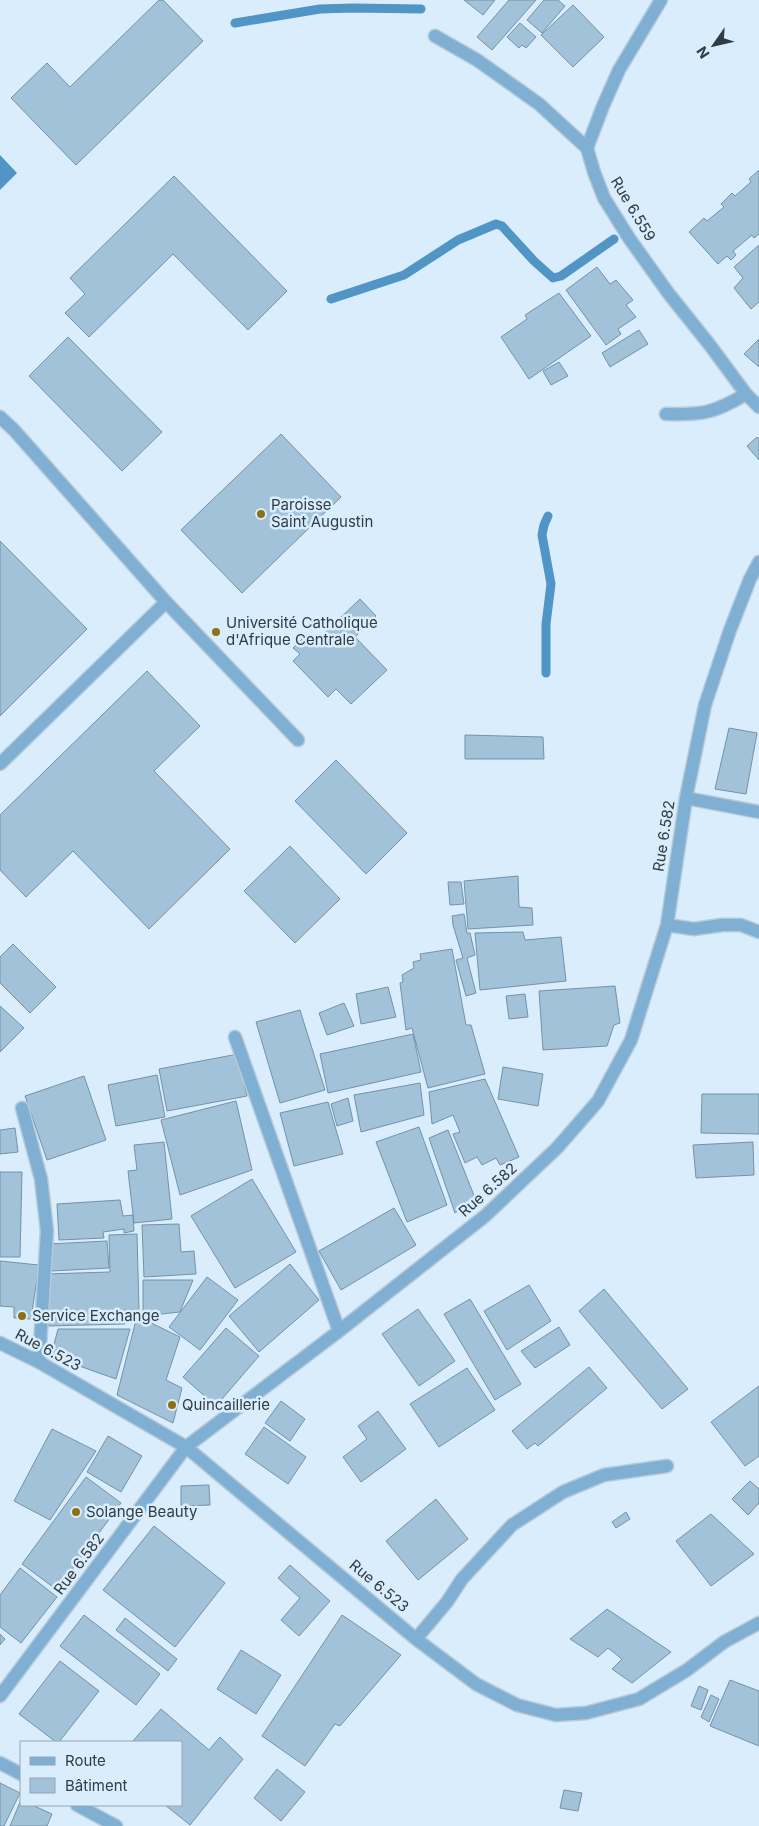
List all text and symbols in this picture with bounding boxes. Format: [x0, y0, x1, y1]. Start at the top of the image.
north arrow [689, 20, 739, 70]
text: N [693, 43, 713, 62]
street label: Rue 6.559 [607, 173, 660, 244]
place label: Paroisse Saint Augustin [271, 495, 373, 531]
marker: Paroisse Saint Augustin [255, 508, 267, 520]
place label: Université Catholique d'Afrique Centrale [226, 613, 378, 649]
marker: Université Catholique d'Afrique Centrale [210, 626, 222, 638]
street label: Rue 6.582 [648, 799, 679, 873]
street label: Rue 6.582 [455, 1158, 521, 1221]
place label: Service Exchange [32, 1306, 159, 1325]
marker: Service Exchange [16, 1310, 28, 1322]
street label: Rue 6.523 [12, 1324, 84, 1375]
place label: Quincaillerie [182, 1395, 270, 1414]
marker: Quincaillerie [166, 1399, 178, 1411]
place label: Solange Beauty [86, 1502, 198, 1521]
marker: Solange Beauty [70, 1506, 82, 1518]
street label: Rue 6.582 [49, 1529, 108, 1598]
street label: Rue 6.523 [346, 1555, 413, 1616]
legend [20, 1741, 182, 1806]
text: Route [65, 1751, 106, 1770]
text: Bâtiment [65, 1776, 128, 1795]

